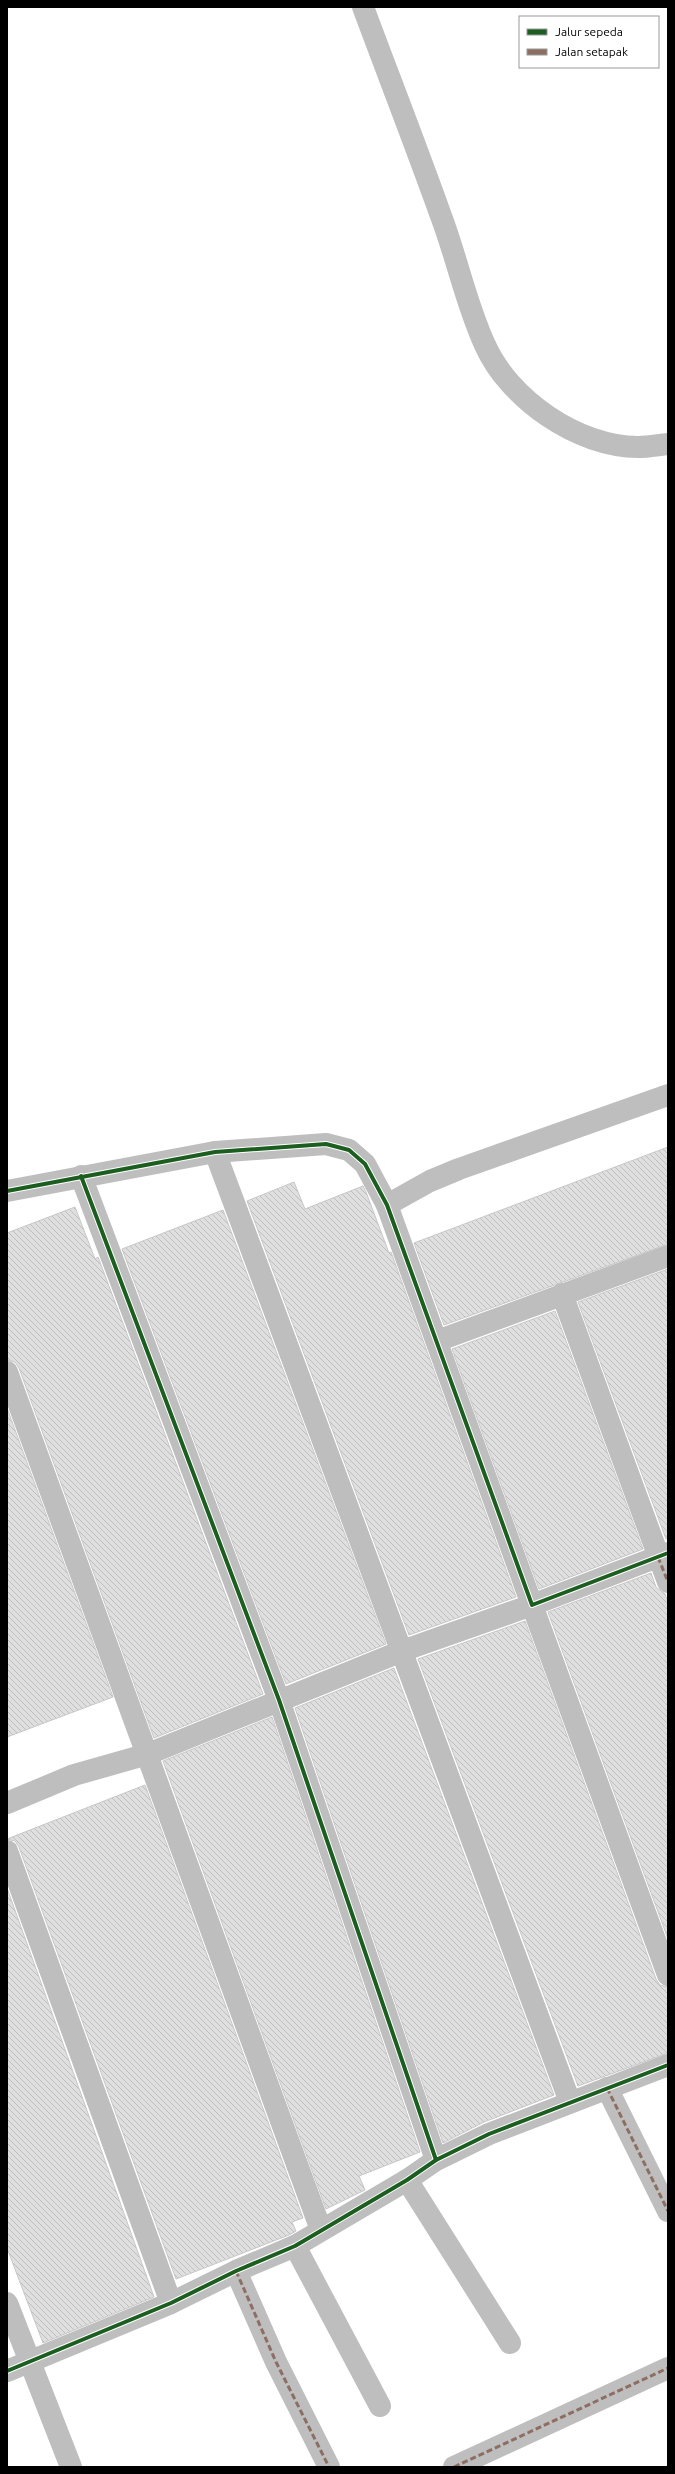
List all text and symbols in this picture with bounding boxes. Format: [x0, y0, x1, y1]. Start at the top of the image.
legend [519, 16, 659, 68]
text: Jalur sepeda [555, 25, 623, 38]
text: Jalan setapak [555, 45, 628, 58]

